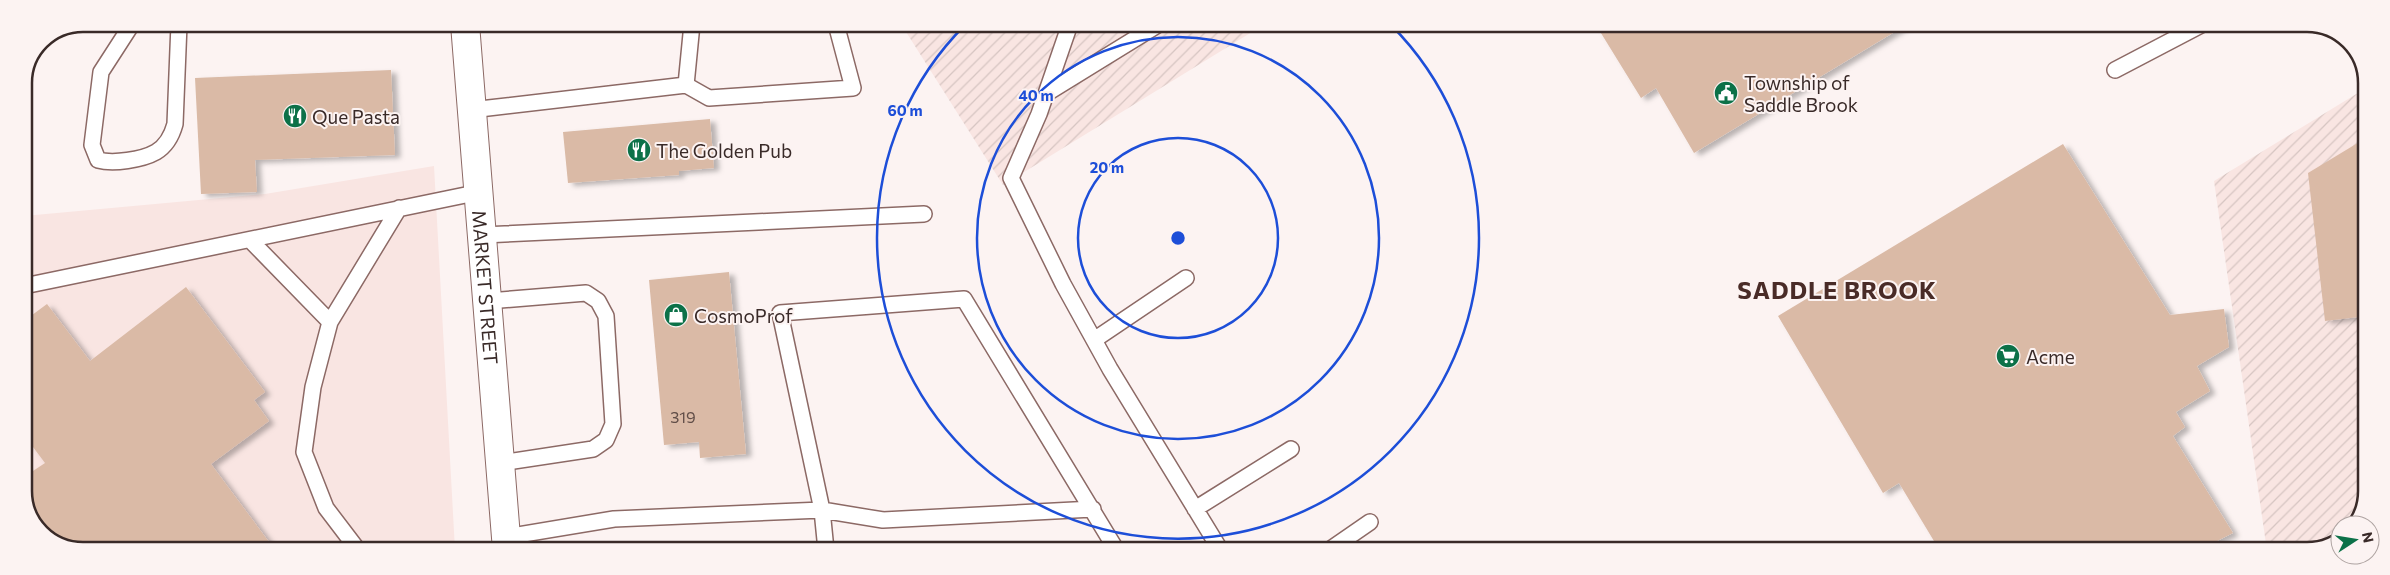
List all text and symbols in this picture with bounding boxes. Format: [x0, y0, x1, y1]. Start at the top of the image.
place label: Township of Saddle Brook [1744, 71, 1858, 116]
public building icon: Township of Saddle Brook [1713, 80, 1739, 106]
text: 40 m [1018, 86, 1054, 104]
text: 60 m [887, 101, 923, 119]
restaurant icon: Que Pasta [282, 103, 308, 129]
place label: Que Pasta [312, 105, 400, 128]
restaurant icon: The Golden Pub [626, 137, 652, 163]
place label: The Golden Pub [656, 139, 792, 162]
text: 20 m [1090, 158, 1124, 176]
street label: MARKET STREET [468, 209, 504, 365]
centre of rings [1169, 229, 1187, 247]
district label: SADDLE BROOK [1737, 275, 1937, 304]
shop icon: CosmoProf [663, 302, 689, 328]
place label: CosmoProf [694, 304, 793, 327]
supermarket icon: Acme [1995, 343, 2021, 369]
place label: Acme [2026, 345, 2075, 368]
house number: 319 [670, 407, 696, 426]
north arrow [2330, 515, 2380, 565]
text: N [2359, 530, 2378, 544]

